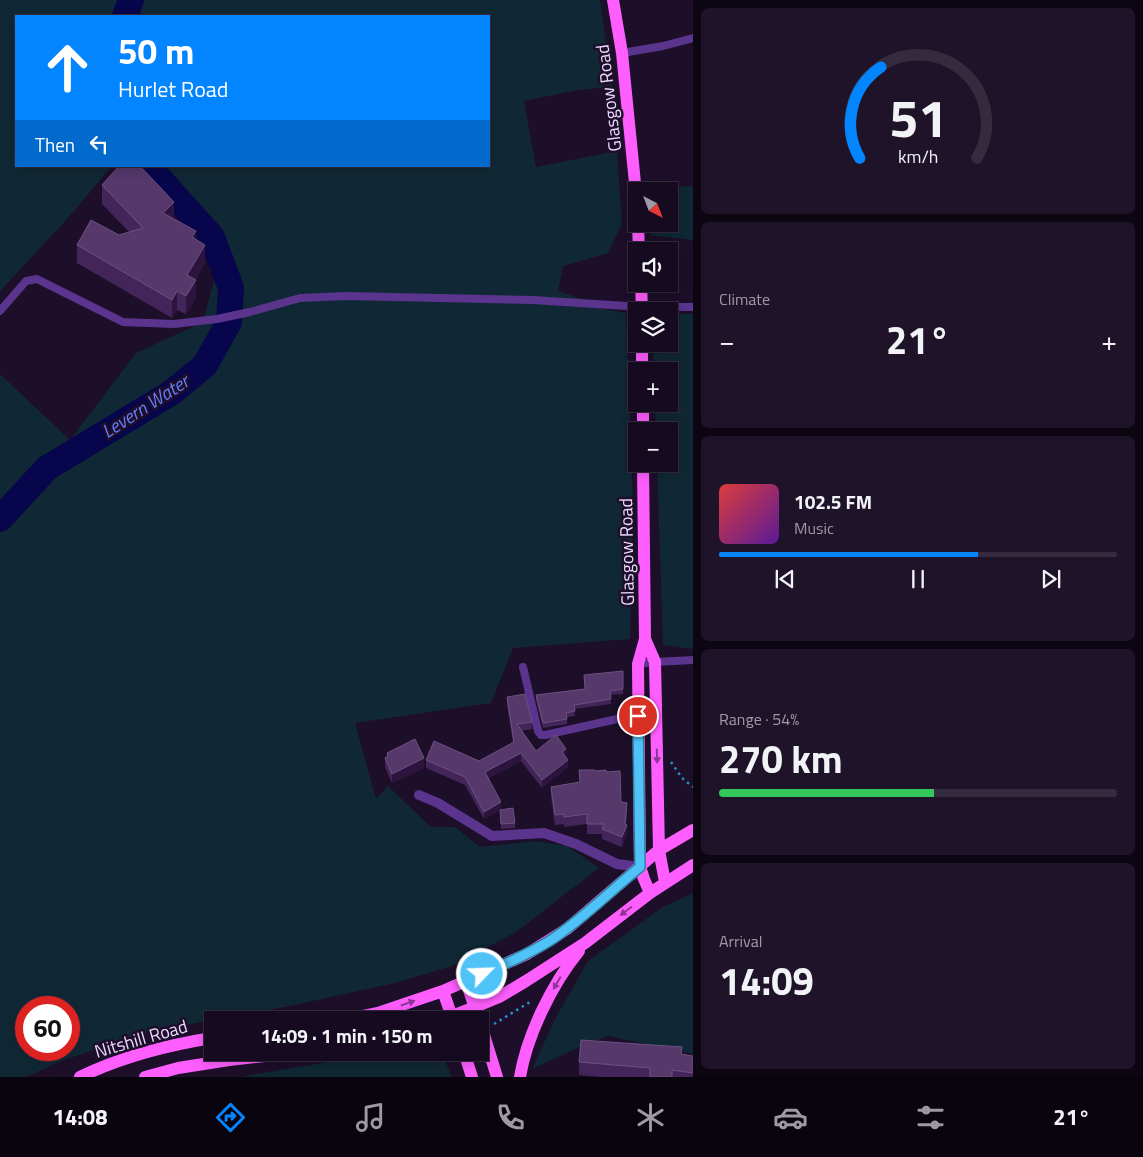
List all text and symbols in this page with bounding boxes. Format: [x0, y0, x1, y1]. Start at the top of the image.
text: 50 m [118, 24, 194, 78]
icon: ahead [35, 35, 100, 100]
street label: Glasgow Road [589, 43, 628, 153]
text: Hurlet Road [118, 72, 228, 106]
text: 51 [889, 78, 947, 157]
text: Then [35, 130, 75, 159]
icon: left [85, 130, 113, 158]
text: km/h [898, 143, 938, 170]
north arrow [628, 182, 678, 232]
map controls [628, 182, 678, 472]
button: sound [628, 242, 678, 292]
text: Climate [719, 287, 770, 311]
button: layers [628, 302, 678, 352]
text: 21° [886, 311, 950, 369]
text: − [719, 319, 735, 362]
text: + [1101, 319, 1117, 362]
button: + [628, 362, 678, 412]
water label: Levern Water [95, 365, 196, 445]
button: − [628, 422, 678, 472]
text: 102.5 FM [794, 487, 872, 516]
street label: Glasgow Road [612, 498, 641, 606]
text: Music [794, 516, 834, 540]
icon: previous [771, 565, 799, 593]
icon: pause [904, 565, 932, 593]
icon: next [1037, 565, 1065, 593]
pin [617, 695, 659, 737]
icon: arrive [624, 702, 652, 730]
text: Range · 54% [719, 707, 799, 731]
text: 270 km [719, 730, 843, 788]
one-way arrow [654, 748, 662, 764]
one-way arrow [620, 906, 633, 917]
text: Arrival [719, 929, 762, 953]
position arrow [455, 947, 507, 999]
text: 14:09 [719, 952, 814, 1010]
one-way arrow [553, 977, 562, 990]
speed limit sign: 60 [15, 996, 80, 1061]
one-way arrow [401, 999, 416, 1006]
street label: Nitshill Road [91, 1012, 191, 1065]
text: 14:09 · 1 min · 150 m [260, 1021, 433, 1050]
text: 14:08 [53, 1100, 107, 1134]
icon: directions [213, 1100, 248, 1135]
icon: music [353, 1100, 388, 1135]
icon: phone [493, 1100, 528, 1135]
icon: climate [633, 1100, 668, 1135]
icon: car [773, 1100, 808, 1135]
icon: filters [913, 1100, 948, 1135]
text: 21° [1053, 1100, 1090, 1134]

